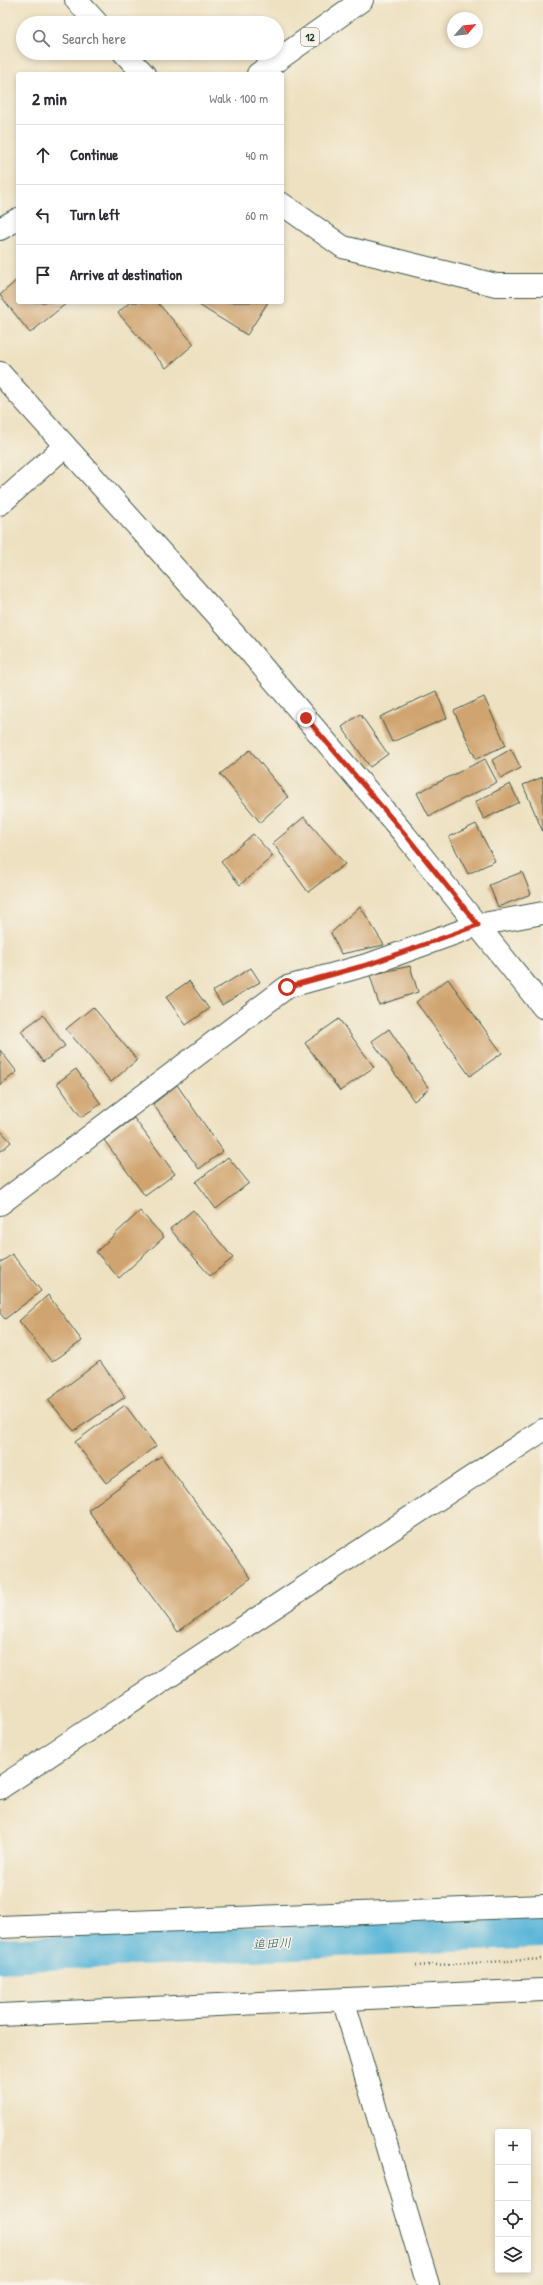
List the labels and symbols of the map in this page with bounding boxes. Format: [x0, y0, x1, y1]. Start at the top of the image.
north arrow [447, 12, 483, 48]
road number: 12 [301, 28, 319, 46]
route end [297, 709, 315, 727]
route start [278, 978, 296, 996]
water label: 追田川 [252, 1933, 292, 1953]

